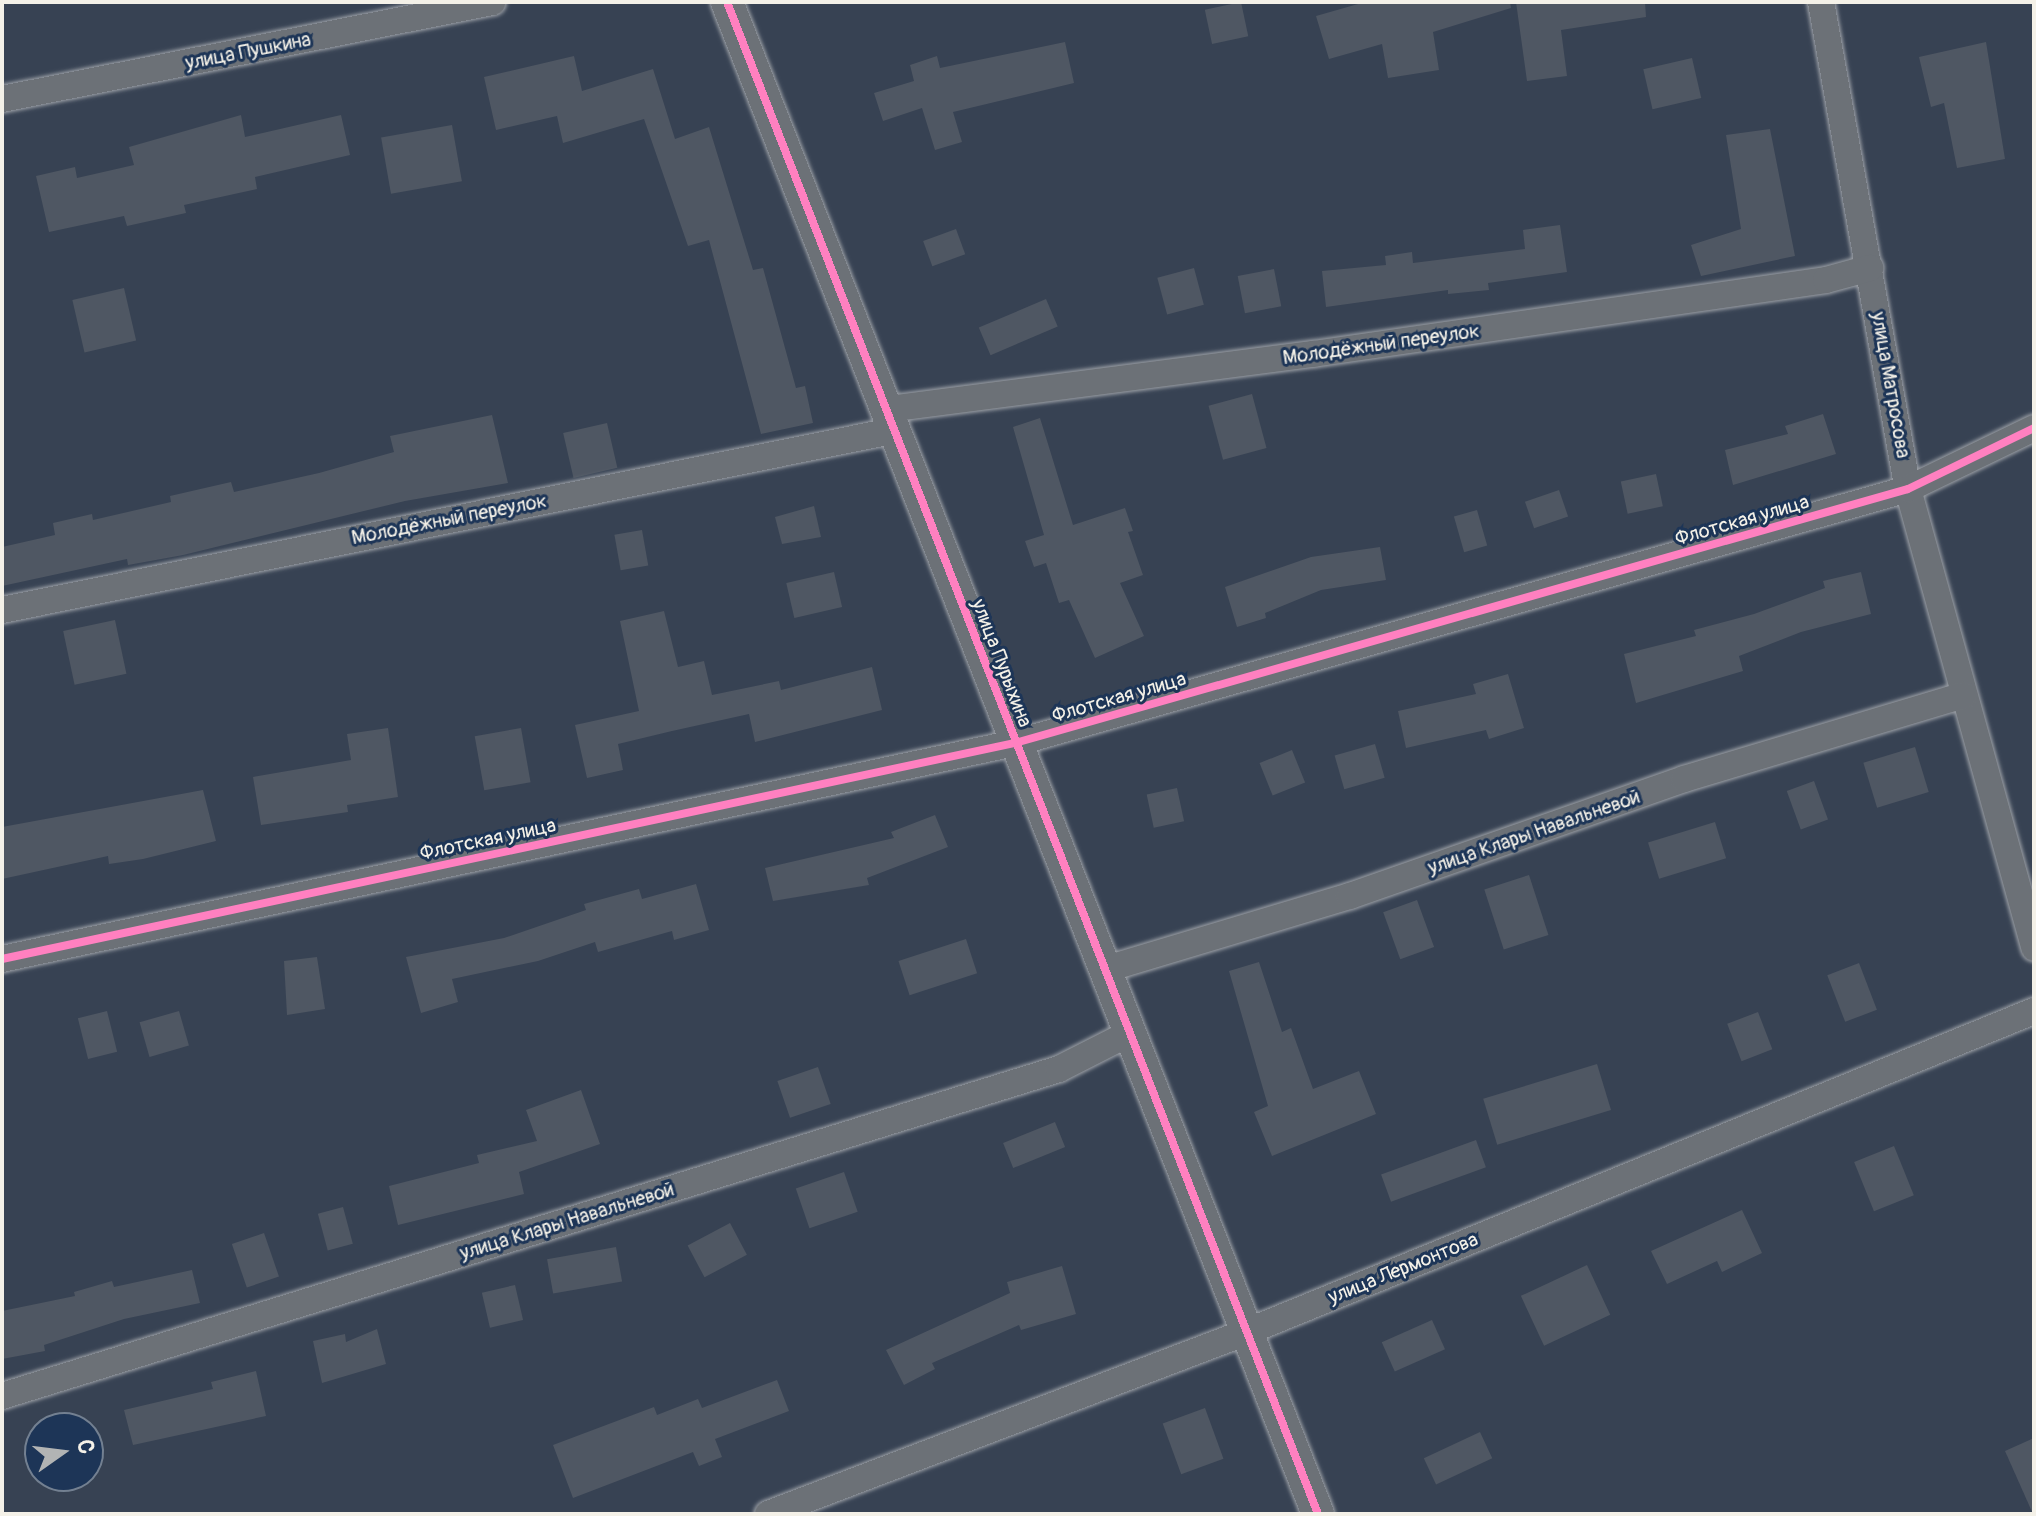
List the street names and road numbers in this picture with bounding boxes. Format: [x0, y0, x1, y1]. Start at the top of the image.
street label: улица Пушкина [183, 27, 313, 75]
street label: улица Матросова [1866, 310, 1916, 460]
street label: Молодёжный переулок [1281, 318, 1481, 370]
street label: Молодёжный переулок [349, 488, 549, 550]
street label: Флотская улица [1672, 489, 1812, 551]
street label: улица Пурыхина [967, 596, 1037, 730]
street label: Флотская улица [1049, 666, 1189, 728]
street label: улица Клары Навальневой [1425, 784, 1643, 880]
street label: Флотская улица [418, 813, 558, 865]
street label: улица Клары Навальневой [457, 1177, 677, 1265]
street label: улица Лермонтова [1325, 1227, 1481, 1309]

